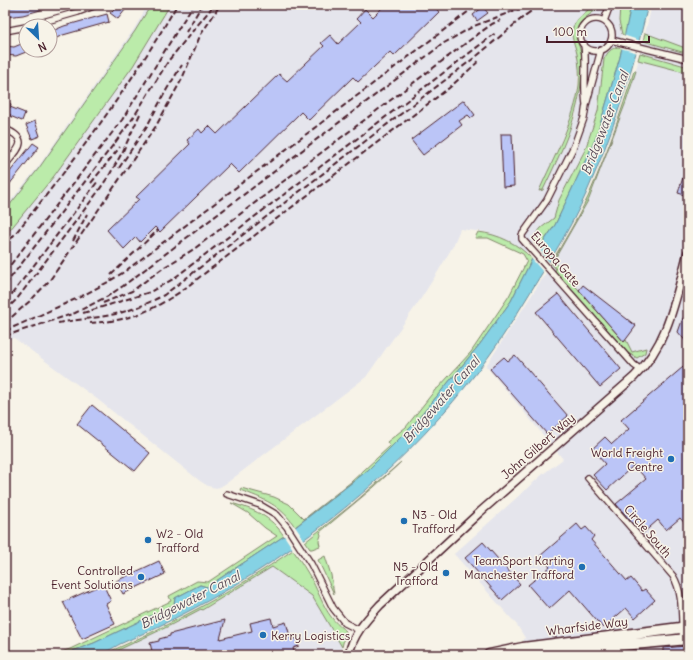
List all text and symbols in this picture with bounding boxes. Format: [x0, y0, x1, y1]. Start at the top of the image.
north arrow [18, 18, 58, 58]
scale bar [547, 18, 649, 44]
text: 100 m [553, 24, 587, 39]
text: N [36, 39, 49, 55]
water label: Bridgewater Canal [577, 67, 633, 177]
street label: Europa Gate [528, 228, 584, 290]
water label: Bridgewater Canal [399, 351, 485, 447]
street label: John Gilbert Way [498, 410, 578, 482]
place label: World Freight Centre [591, 445, 663, 474]
marker: World Freight Centre [666, 454, 676, 464]
street label: Circle South [621, 502, 675, 560]
place label: N3 - Old Trafford [412, 507, 457, 536]
marker: N3 - Old Trafford [399, 516, 409, 526]
place label: W2 - Old Trafford [156, 526, 203, 555]
marker: W2 - Old Trafford [143, 535, 153, 545]
place label: TeamSport Karting Manchester Trafford [464, 553, 574, 582]
place label: N5 - Old Trafford [393, 559, 438, 588]
marker: TeamSport Karting Manchester Trafford [577, 562, 587, 572]
place label: Controlled Event Solutions [51, 563, 133, 592]
water label: Bridgewater Canal [137, 567, 245, 632]
marker: N5 - Old Trafford [441, 568, 451, 578]
marker: Controlled Event Solutions [136, 572, 146, 582]
street label: Wharfside Way [545, 614, 629, 638]
place label: Kerry Logistics [271, 628, 350, 643]
marker: Kerry Logistics [258, 630, 268, 640]

